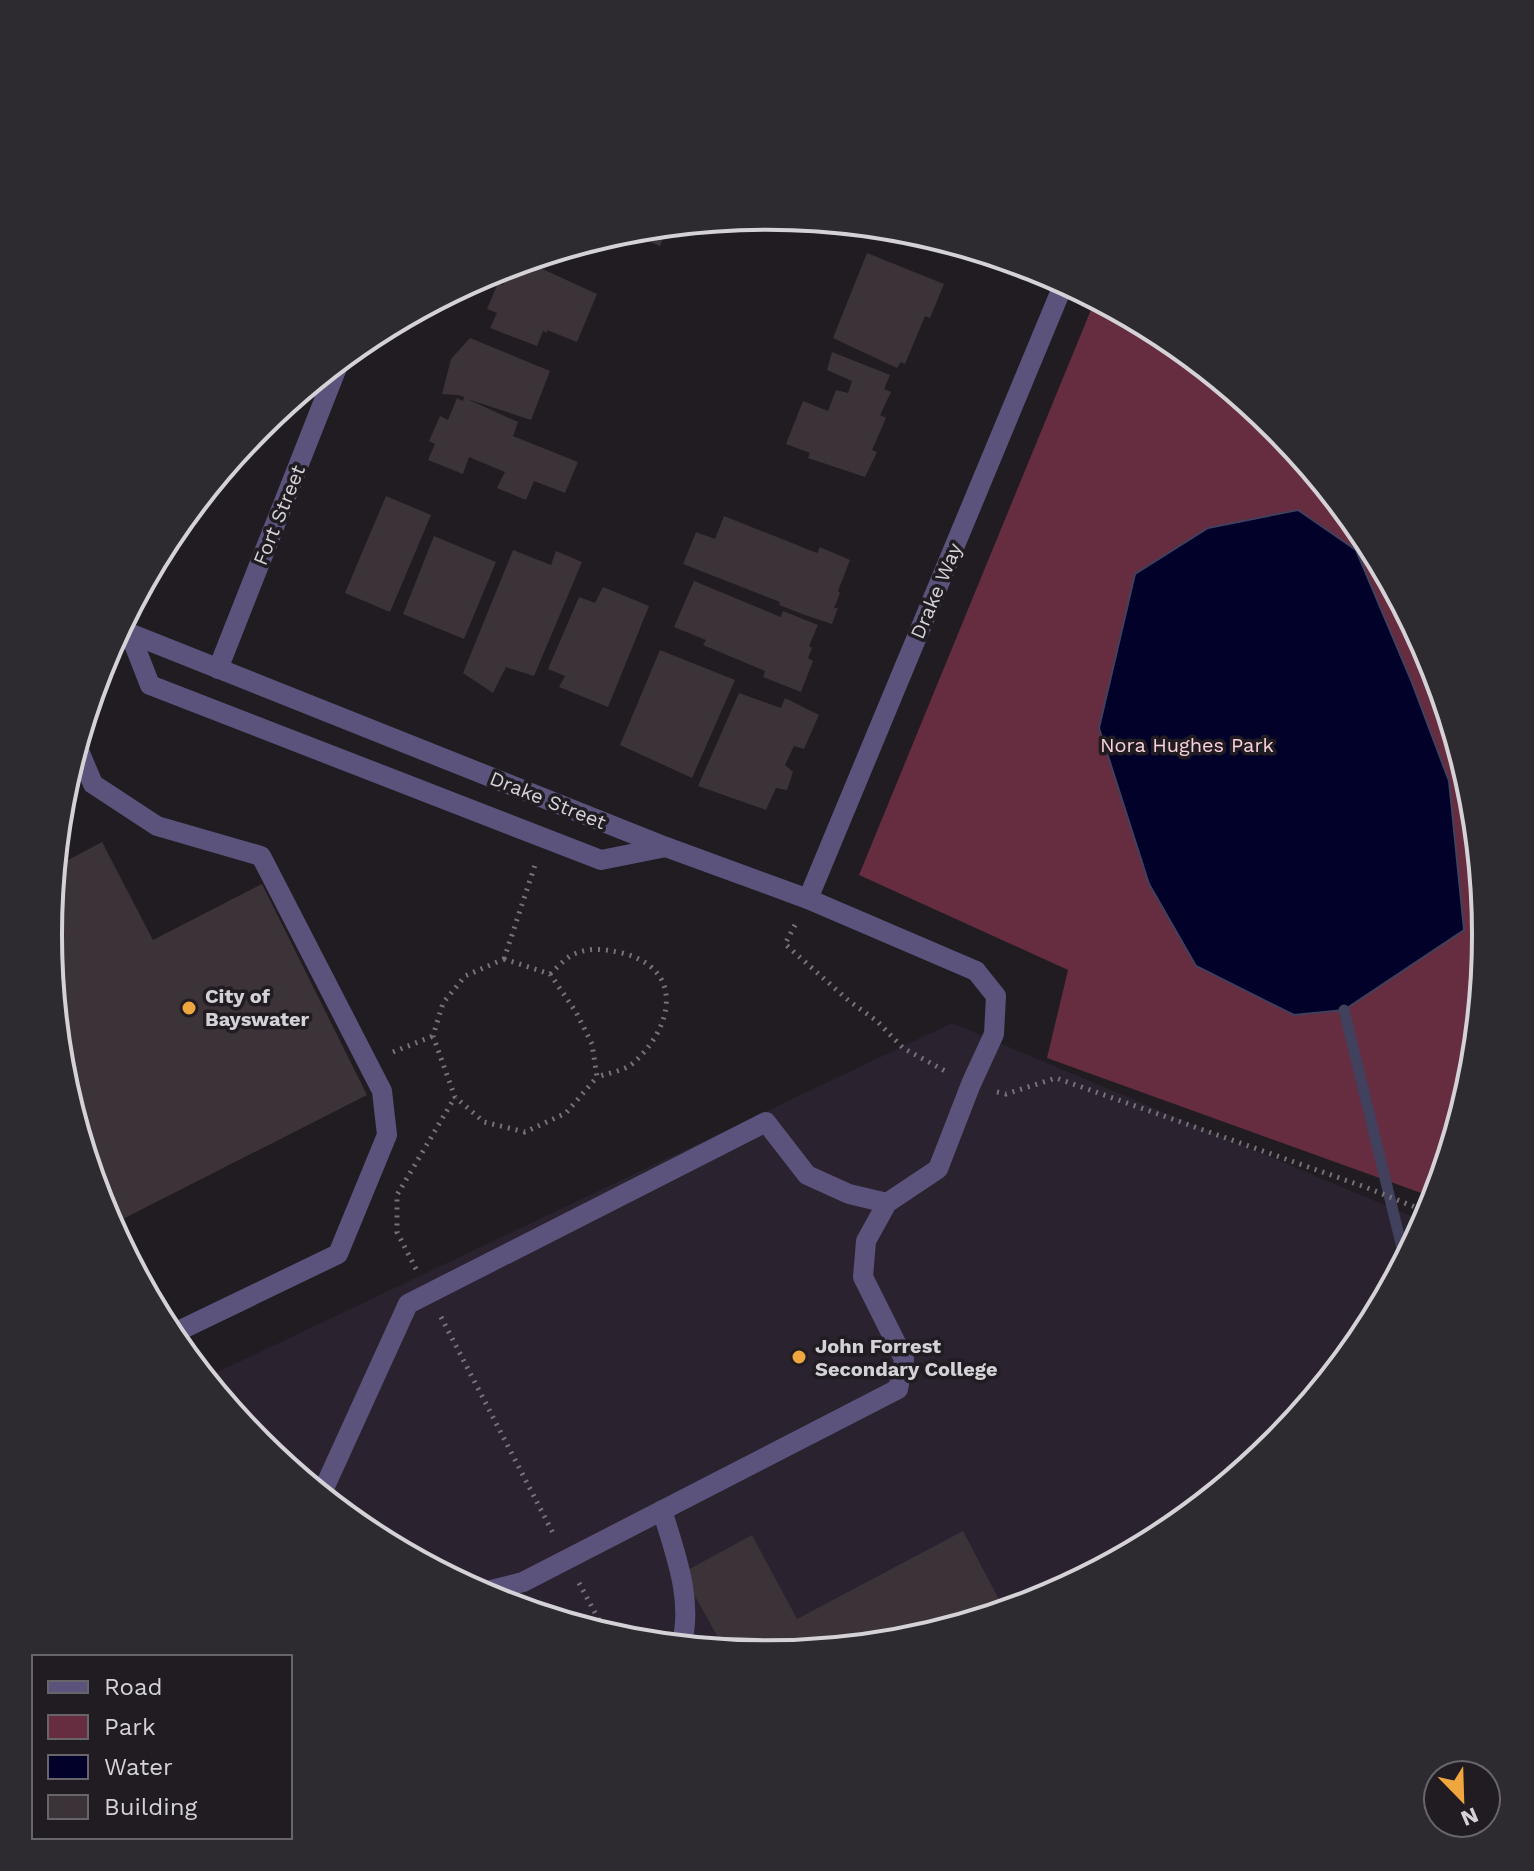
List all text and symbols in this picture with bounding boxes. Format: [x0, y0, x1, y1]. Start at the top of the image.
street label: Fort Street [248, 461, 310, 569]
street label: Drake Way [905, 539, 967, 643]
park label: Nora Hughes Park [1100, 733, 1274, 757]
street label: Drake Street [486, 766, 610, 834]
place label: City of Bayswater [205, 984, 309, 1031]
marker: City of Bayswater [180, 999, 198, 1017]
place label: John Forrest Secondary College [815, 1334, 998, 1381]
marker: John Forrest Secondary College [790, 1348, 808, 1366]
legend [32, 1655, 292, 1839]
text: Road [104, 1673, 163, 1701]
text: Park [104, 1713, 156, 1741]
text: Water [104, 1753, 173, 1781]
north arrow [1422, 1759, 1502, 1839]
text: Building [104, 1793, 197, 1821]
text: N [1457, 1802, 1482, 1832]

